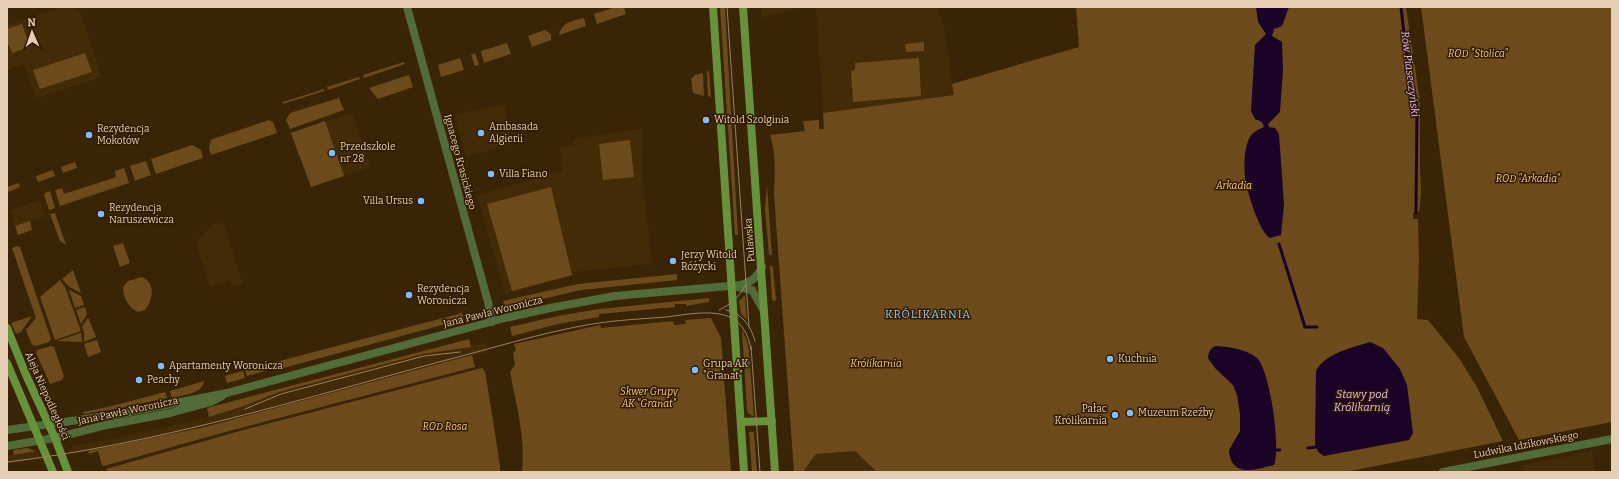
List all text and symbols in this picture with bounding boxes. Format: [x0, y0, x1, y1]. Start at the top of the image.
north arrow [12, 12, 52, 52]
text: N [27, 16, 37, 29]
water label: Rów Piaseczyński [1398, 30, 1422, 118]
park label: ROD "Stolica" [1448, 48, 1508, 60]
street label: Ignacego Krasickiego [441, 113, 479, 211]
place label: Witold Szolginia [714, 114, 790, 126]
marker: Witold Szolginia [701, 115, 711, 125]
place label: Ambasada Algierii [489, 121, 539, 145]
place label: Rezydencja Mokotów [97, 123, 150, 147]
marker: Ambasada Algierii [476, 128, 486, 138]
marker: Rezydencja Mokotów [84, 130, 94, 140]
place label: Przedszkole nr 28 [340, 141, 395, 165]
marker: Przedszkole nr 28 [327, 148, 337, 158]
place label: Villa Fiano [499, 168, 548, 180]
marker: Villa Fiano [486, 169, 496, 179]
park label: ROD "Arkadia" [1496, 173, 1560, 185]
park label: Arkadia [1215, 180, 1252, 192]
place label: Villa Ursus [363, 195, 413, 207]
marker: Villa Ursus [416, 196, 426, 206]
place label: Rezydencja Naruszewicza [109, 202, 175, 226]
marker: Rezydencja Naruszewicza [96, 209, 106, 219]
street label: Puławska [742, 217, 758, 262]
place label: Jerzy Witold Różycki [680, 249, 737, 273]
marker: Jerzy Witold Różycki [668, 256, 678, 266]
place label: Rezydencja Woronicza [417, 283, 470, 307]
marker: Rezydencja Woronicza [404, 290, 414, 300]
street label: Jana Pawła Woronicza [441, 294, 544, 330]
district label: KRÓLIKARNIA [885, 307, 971, 321]
street label: Aleja Niepodległości [22, 350, 72, 442]
place label: Kuchnia [1118, 353, 1157, 365]
marker: Kuchnia [1105, 354, 1115, 364]
place label: Grupa AK "Granat" [703, 358, 748, 382]
park label: Królikarnia [850, 358, 902, 370]
place label: Apartamenty Woronicza [169, 360, 283, 372]
marker: Apartamenty Woronicza [156, 361, 166, 371]
marker: Grupa AK "Granat" [690, 365, 700, 375]
place label: Peachy [147, 374, 181, 386]
marker: Peachy [134, 375, 144, 385]
park label: Skwer Grupy AK "Granat" [620, 386, 679, 410]
water label: Stawy pod Królikarnią [1334, 388, 1390, 414]
street label: Jana Pawła Woronicza [76, 394, 180, 428]
place label: Pałac Królikarnia [1054, 403, 1108, 427]
place label: Muzeum Rzeźby [1138, 406, 1214, 419]
marker: Muzeum Rzeźby [1125, 408, 1135, 418]
marker: Pałac Królikarnia [1110, 410, 1120, 420]
park label: ROD Rosa [423, 421, 468, 433]
street label: Ludwika Idzikowskiego [1472, 429, 1580, 461]

